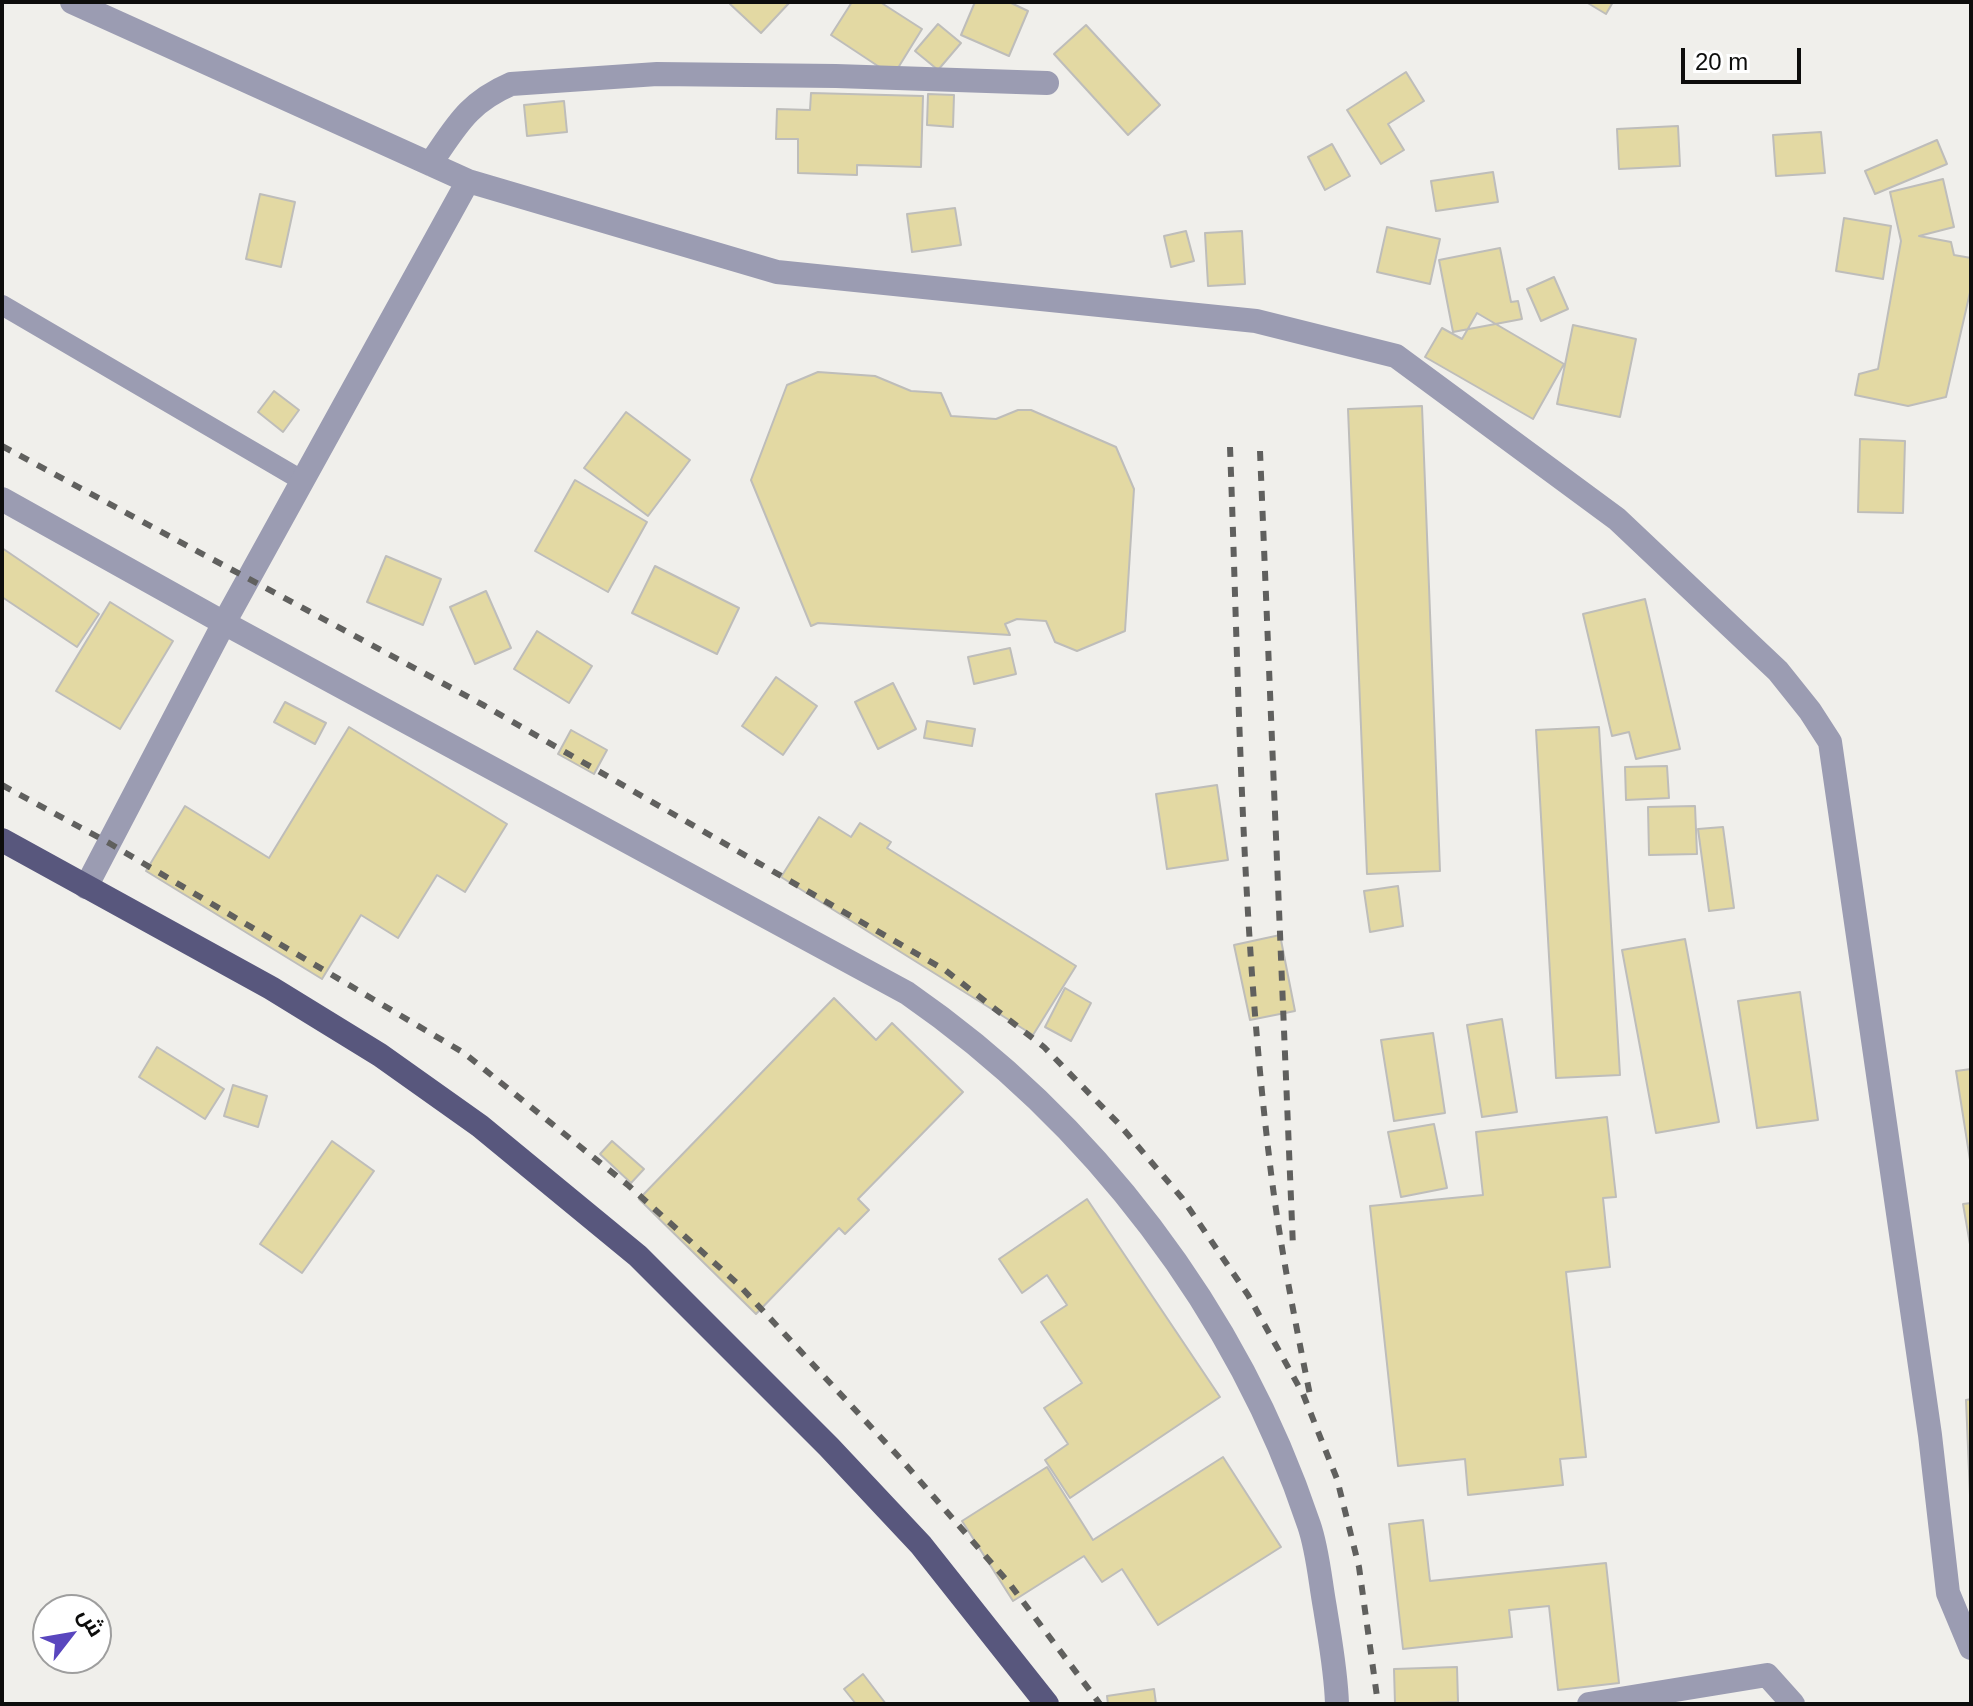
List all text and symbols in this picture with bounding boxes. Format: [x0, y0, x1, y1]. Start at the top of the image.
scale bar [1685, 32, 1805, 82]
text: 20 m [1695, 48, 1748, 75]
north arrow [32, 1594, 112, 1674]
text: ش [73, 1604, 109, 1641]

